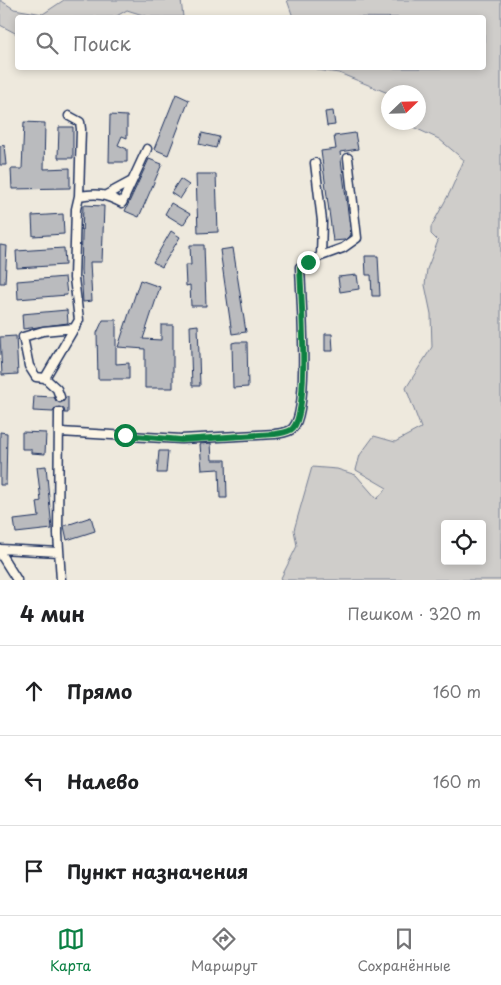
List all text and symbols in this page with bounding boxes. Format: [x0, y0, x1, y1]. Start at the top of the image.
search box [15, 15, 486, 70]
icon: search [33, 29, 61, 57]
text: Поиск [73, 29, 131, 57]
north arrow [381, 85, 426, 130]
route end [297, 251, 320, 274]
route start [114, 424, 137, 447]
map controls [441, 520, 486, 565]
button: locate [441, 520, 486, 565]
text: 4 мин [20, 597, 85, 629]
text: Пешком · 320 m [348, 601, 481, 625]
icon: ahead [20, 677, 48, 705]
text: Прямо [67, 677, 132, 705]
text: 160 m [433, 679, 481, 703]
icon: left [20, 767, 48, 795]
text: Налево [67, 767, 139, 795]
text: 160 m [433, 769, 481, 793]
icon: arrive [20, 857, 48, 885]
text: Пункт назначения [67, 857, 248, 885]
tab: Карта [50, 925, 91, 976]
tab: Маршрут [191, 925, 257, 976]
tab: Сохранённые [357, 925, 451, 976]

